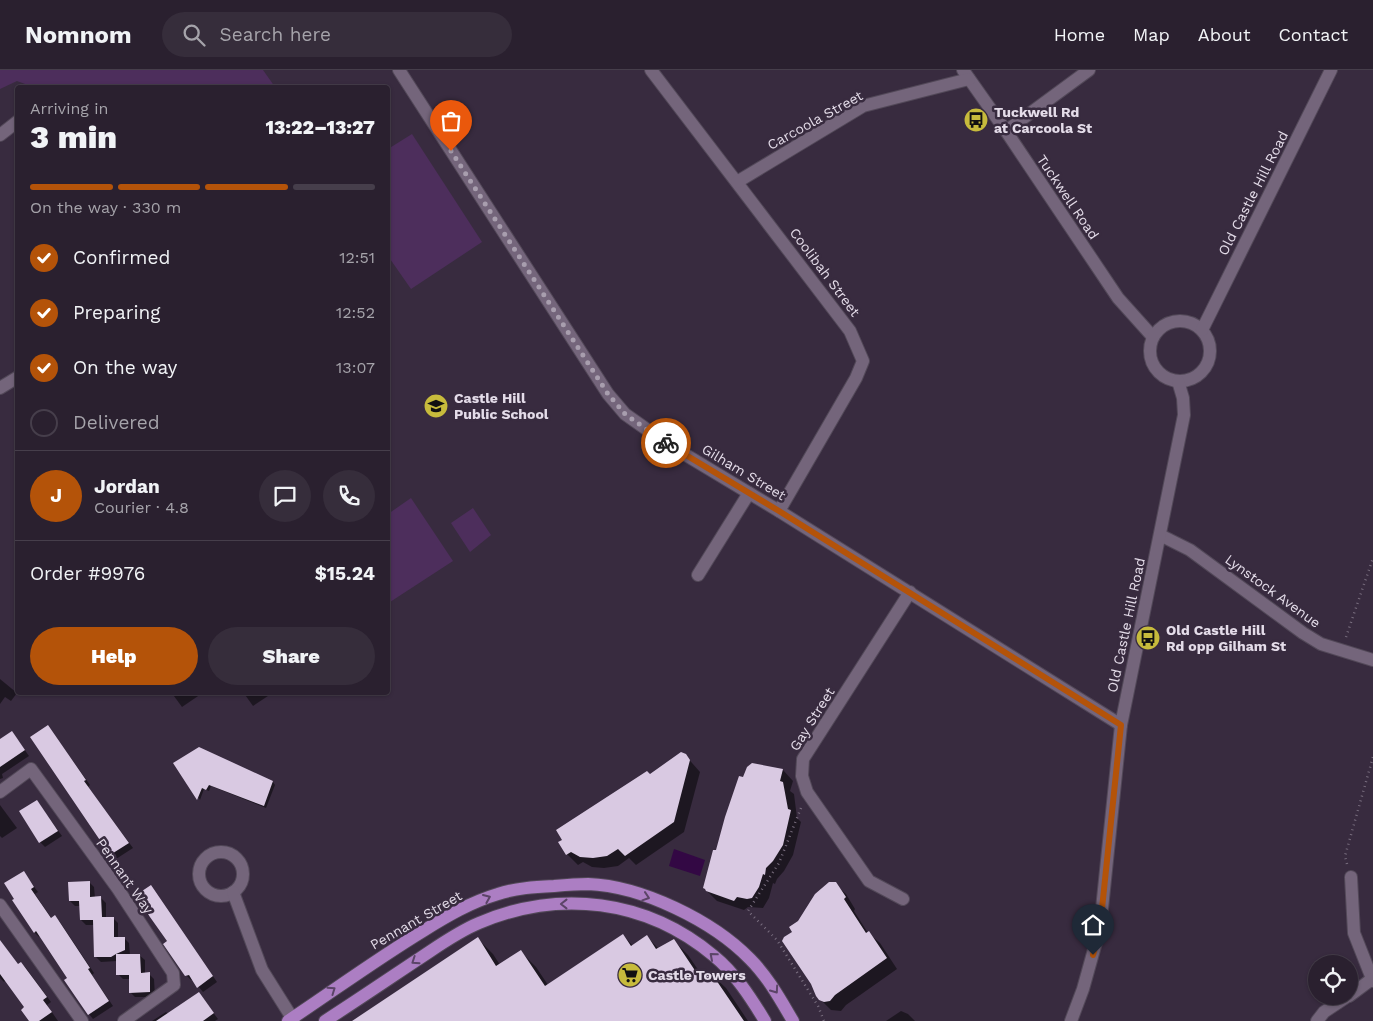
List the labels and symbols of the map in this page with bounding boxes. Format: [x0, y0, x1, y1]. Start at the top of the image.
street label: Carcoola Street [765, 87, 866, 153]
pin [430, 100, 472, 151]
place label: Tuckwell Rd at Carcoola St [994, 104, 1092, 136]
bus stop icon: Tuckwell Rd at Carcoola St [963, 107, 989, 133]
street label: Old Castle Hill Road [1215, 128, 1291, 258]
street label: Tuckwell Road [1034, 152, 1102, 242]
street label: Coolibah Street [787, 225, 864, 320]
place label: Castle Hill Public School [454, 390, 549, 422]
school or university icon: Castle Hill Public School [423, 393, 449, 419]
courier [641, 418, 691, 468]
street label: Gilham Street [699, 441, 789, 503]
street label: Lynstock Avenue [1222, 551, 1324, 631]
street label: Old Castle Hill Road [1104, 556, 1148, 694]
place label: Old Castle Hill Rd opp Gilham St [1166, 622, 1286, 654]
bus stop icon: Old Castle Hill Rd opp Gilham St [1135, 625, 1161, 651]
street label: Gay Street [786, 684, 838, 754]
street label: Pennant Way [93, 835, 157, 917]
street label: Pennant Street [367, 887, 465, 953]
one-way arrow [641, 891, 649, 901]
one-way arrow [482, 894, 490, 904]
one-way arrow [560, 899, 568, 909]
pin [1072, 904, 1114, 955]
one-way arrow [710, 953, 719, 962]
one-way arrow [411, 955, 420, 965]
supermarket icon: Castle Towers [617, 962, 643, 988]
place label: Castle Towers [648, 967, 746, 983]
one-way arrow [769, 984, 778, 994]
one-way arrow [327, 987, 336, 997]

